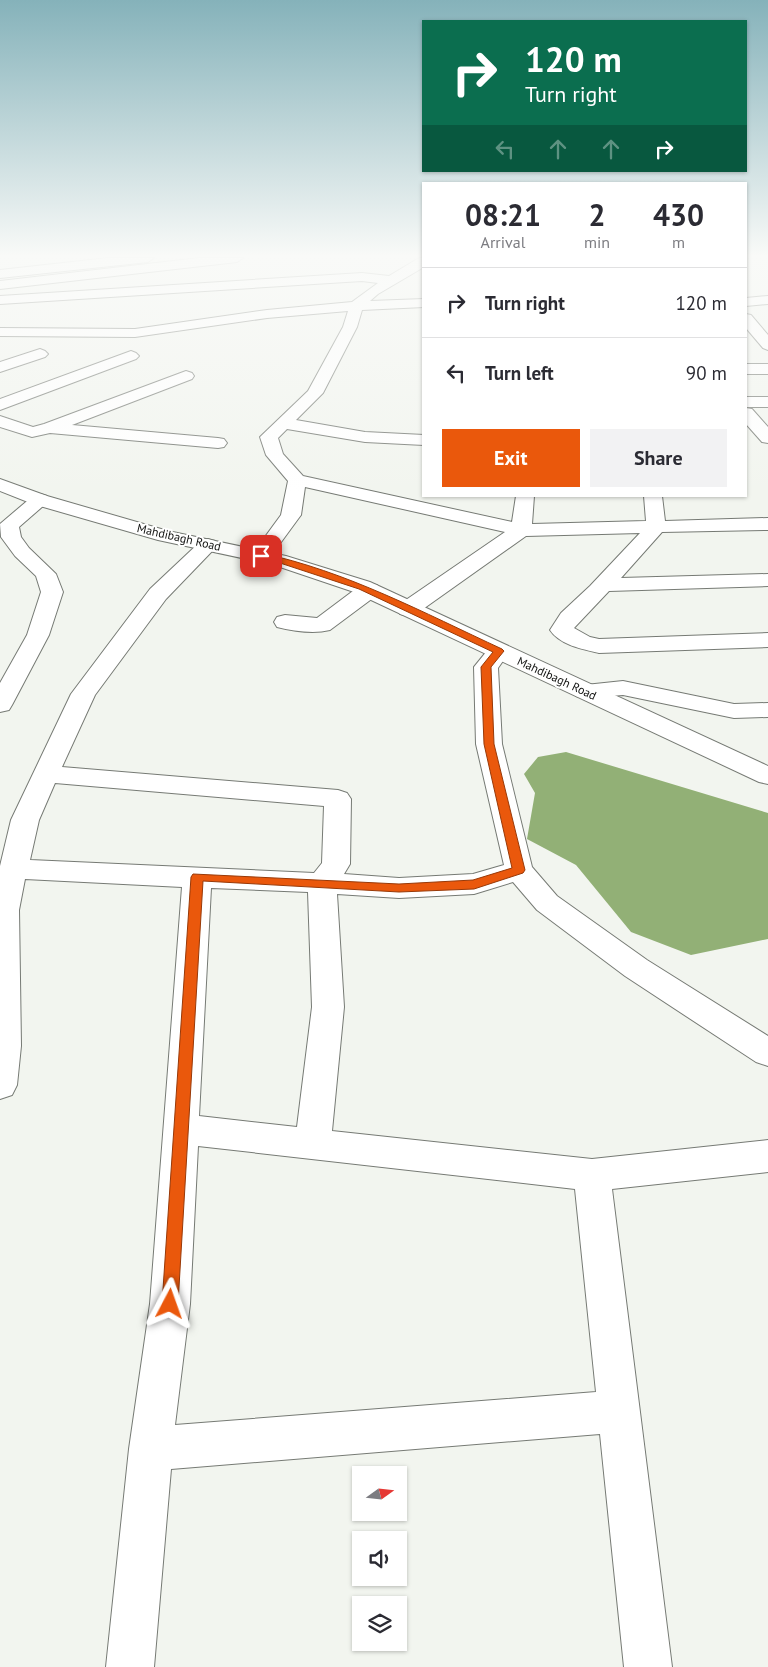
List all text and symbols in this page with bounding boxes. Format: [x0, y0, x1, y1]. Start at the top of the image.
text: 120 m [525, 36, 622, 82]
icon: right [442, 40, 507, 105]
text: Turn right [525, 80, 617, 108]
icon: left [491, 135, 519, 163]
icon: ahead [544, 135, 572, 163]
icon: ahead [597, 135, 625, 163]
icon: right [650, 135, 678, 163]
text: 08:21 [465, 195, 541, 234]
text: 2 [589, 195, 606, 234]
text: 430 [653, 195, 704, 234]
text: Arrival [481, 232, 525, 252]
text: min [584, 232, 610, 252]
text: m [672, 232, 685, 252]
icon: right [442, 289, 470, 317]
text: Turn right [485, 291, 565, 315]
text: 120 m [675, 291, 727, 315]
icon: left [442, 359, 470, 387]
text: Turn left [485, 361, 554, 385]
text: 90 m [686, 361, 727, 385]
button: Exit [442, 429, 580, 487]
button: Share [590, 429, 727, 487]
street label: Mahdibagh Road [136, 520, 222, 554]
pin [240, 535, 282, 577]
icon: arrive [247, 542, 275, 570]
street label: Mahdibagh Road [515, 653, 599, 703]
position arrow [143, 1277, 195, 1329]
north arrow [352, 1466, 408, 1521]
map controls [352, 1466, 407, 1651]
button: sound [352, 1531, 407, 1586]
button: layers [352, 1596, 407, 1651]

